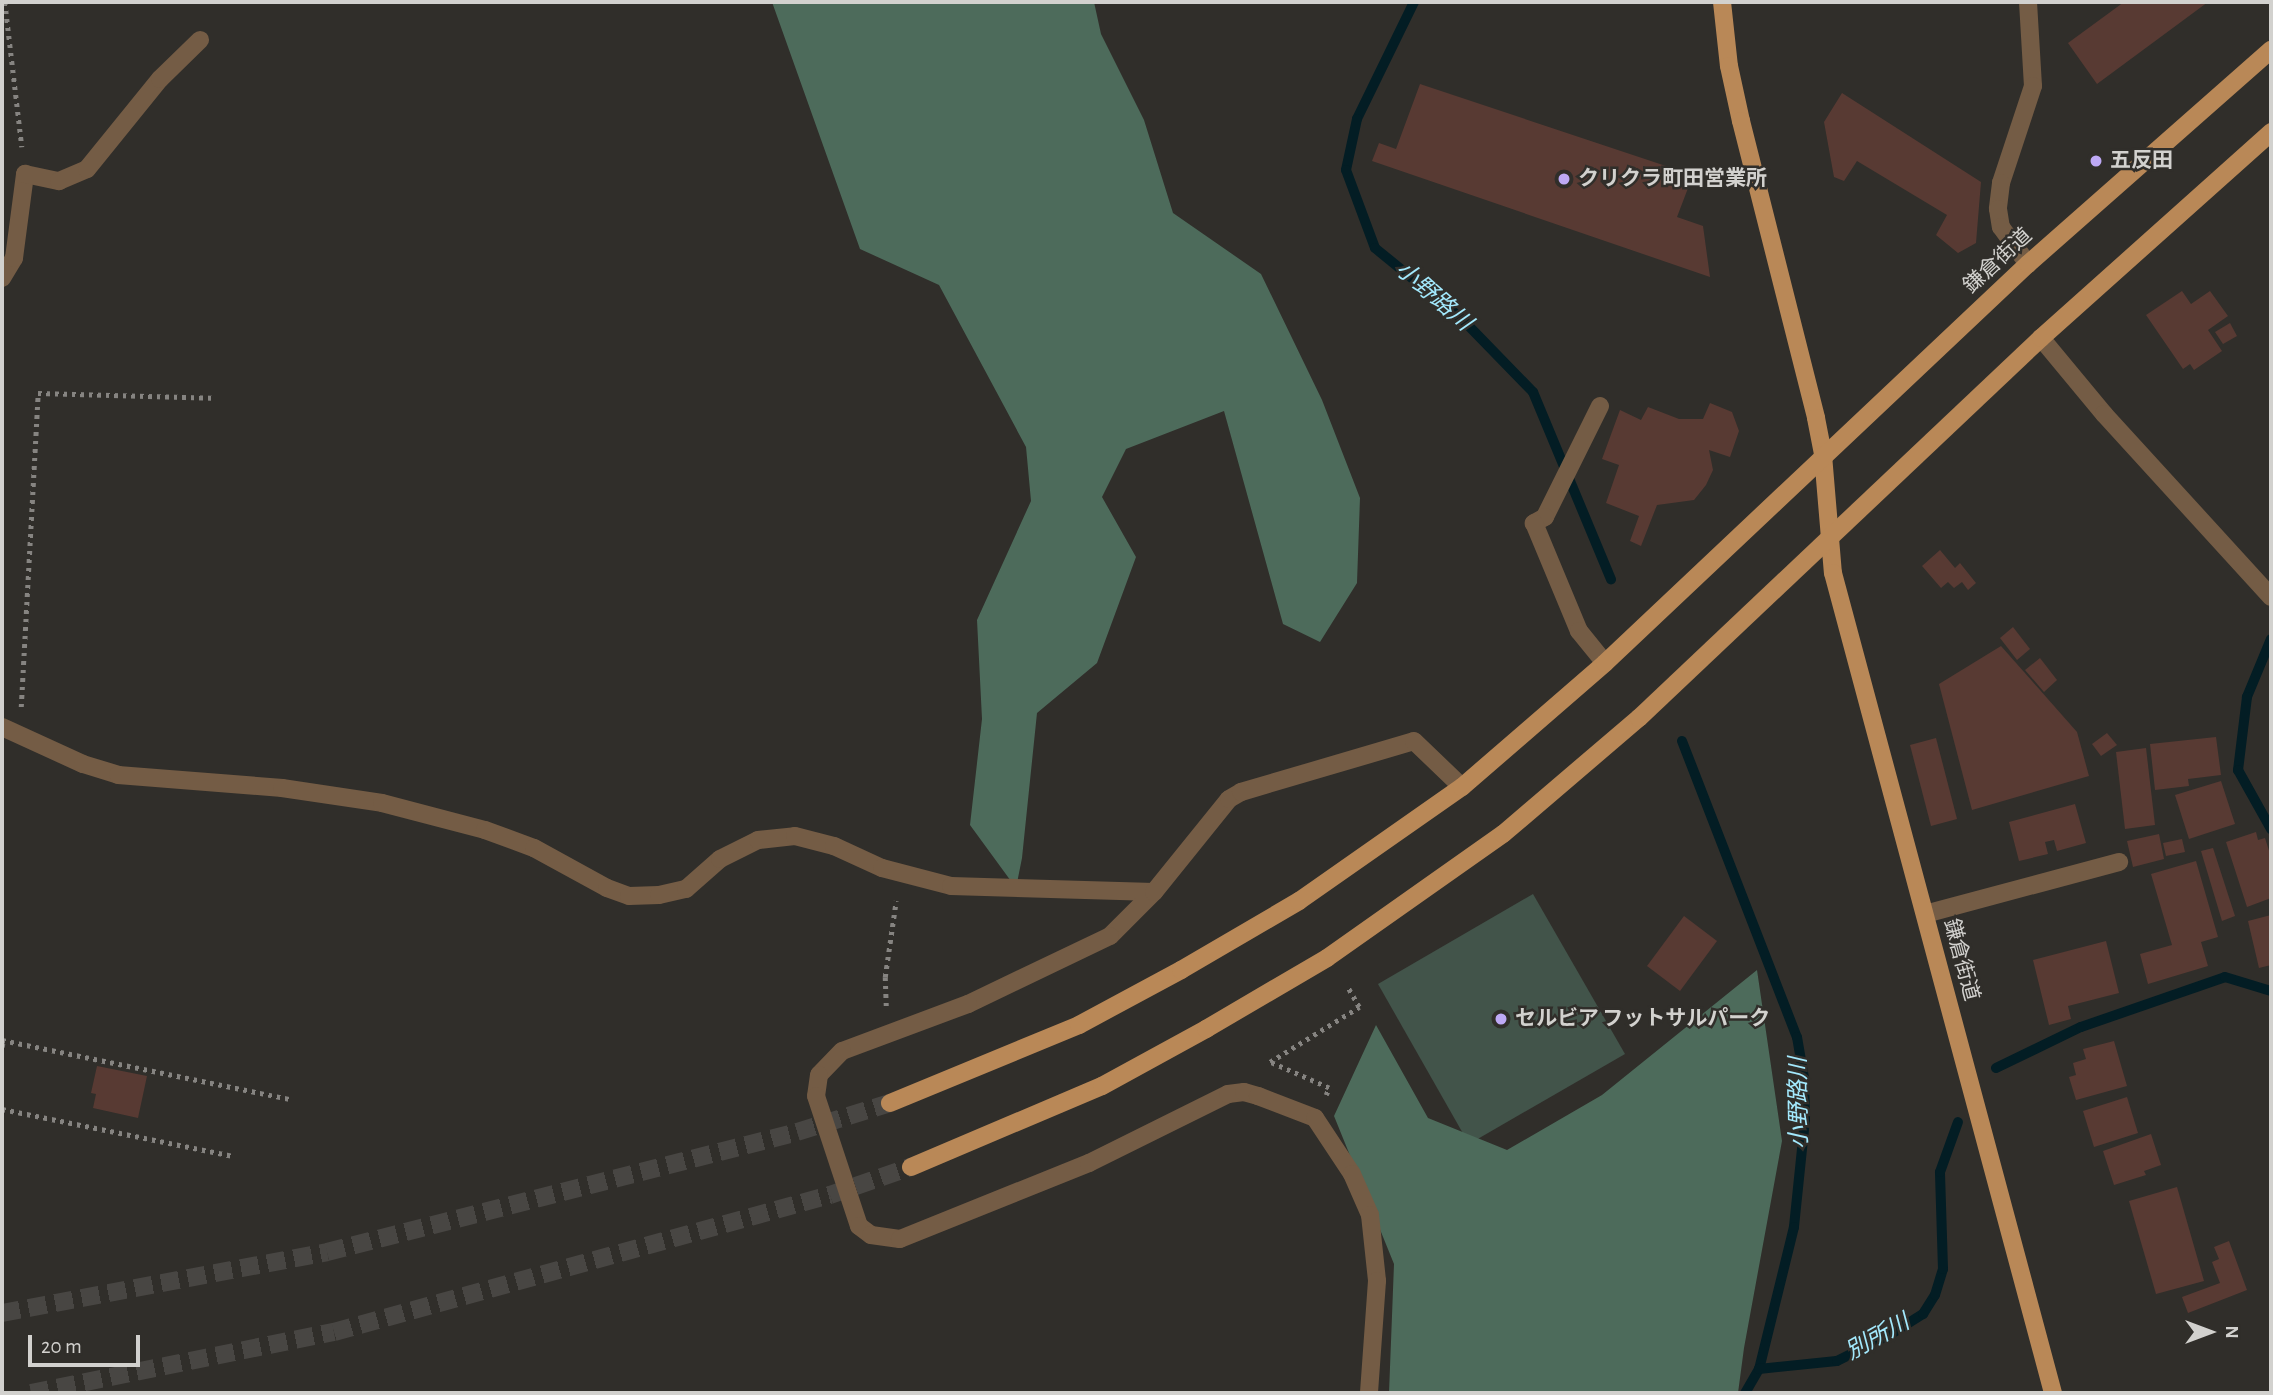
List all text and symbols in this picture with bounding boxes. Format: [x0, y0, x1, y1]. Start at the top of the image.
place label: 五反田 [2110, 148, 2173, 174]
marker: 五反田 [2088, 153, 2104, 169]
place label: クリクラ町田営業所 [1578, 166, 1767, 192]
marker: クリクラ町田営業所 [1556, 171, 1572, 187]
street label: 鎌倉街道 [1959, 223, 2037, 299]
water label: 小野路川 [1389, 256, 1477, 338]
street label: 鎌倉街道 [1938, 916, 1984, 1004]
place label: セルビア フットサルパーク [1515, 1006, 1770, 1032]
marker: セルビア フットサルパーク [1493, 1011, 1509, 1027]
water label: 小野路川 [1785, 1057, 1815, 1149]
north arrow [2175, 1297, 2245, 1367]
water label: 別所川 [1841, 1309, 1915, 1367]
scale bar [32, 1322, 144, 1366]
text: N [2222, 1325, 2241, 1339]
text: 20 m [41, 1336, 82, 1357]

